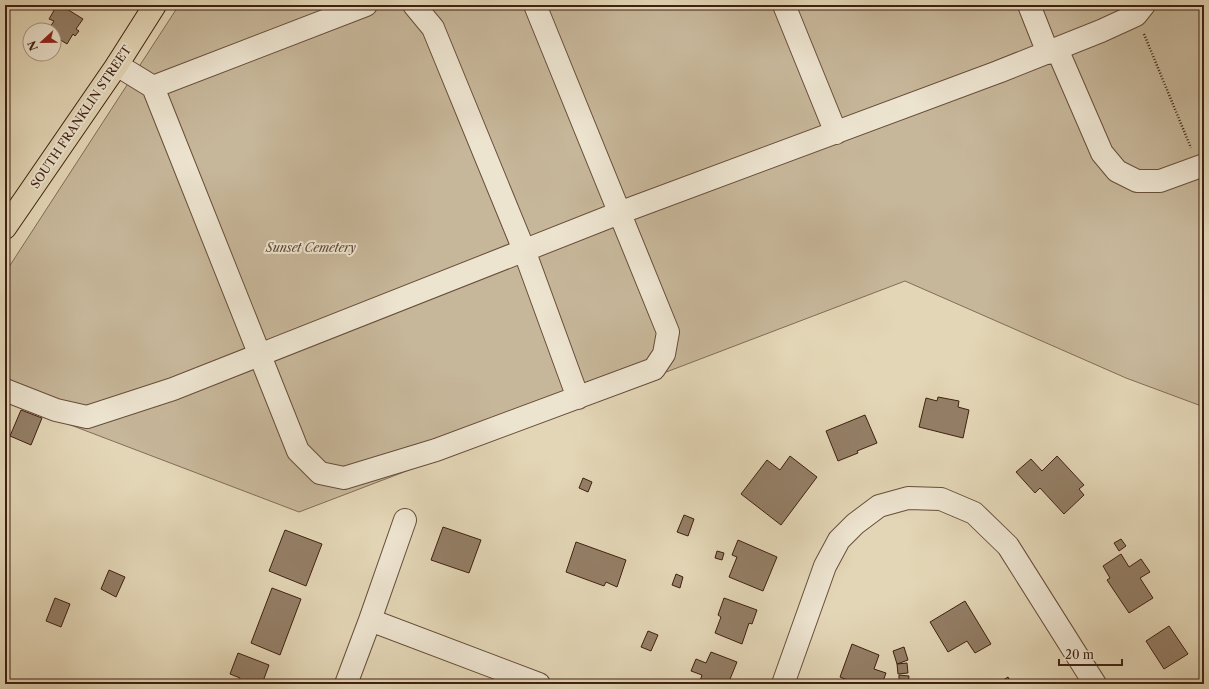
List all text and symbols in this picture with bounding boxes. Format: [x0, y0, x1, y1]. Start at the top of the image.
north arrow [22, 22, 62, 62]
street label: SOUTH FRANKLIN STREET [28, 43, 134, 191]
park label: Sunset Cemetery [265, 240, 356, 255]
scale bar [1059, 641, 1122, 667]
text: 20 m [1065, 647, 1094, 662]

